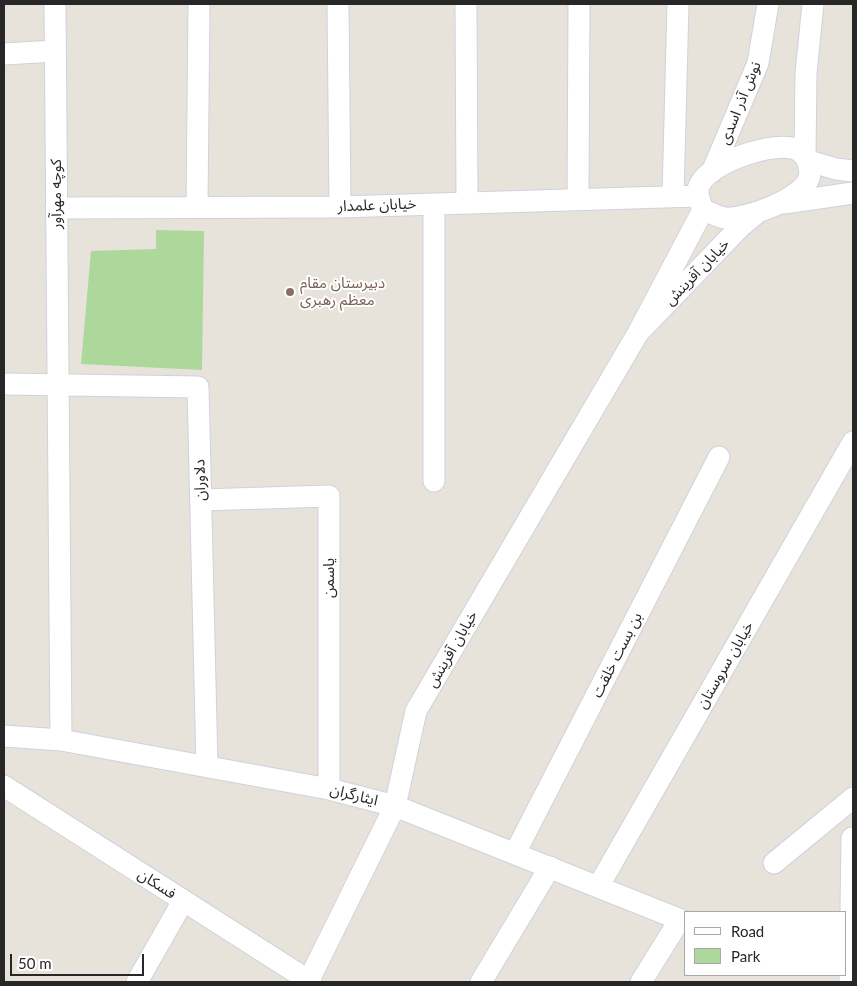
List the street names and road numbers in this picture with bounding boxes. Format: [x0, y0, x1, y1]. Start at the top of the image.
street label: نوش آذر اسدی [715, 59, 765, 147]
street label: کوچه مهرآور [47, 159, 65, 229]
street label: خیابان علمدار [337, 195, 417, 215]
street label: خیابان آفرینش [661, 235, 733, 309]
street label: دلاوران [191, 459, 209, 501]
street label: یاسمن [320, 558, 338, 598]
street label: خیابان آفرینش [423, 607, 481, 691]
street label: بن بست خلقت [588, 609, 646, 701]
street label: خیابان سروستان [693, 618, 757, 712]
street label: ایثارگران [328, 780, 380, 810]
street label: فسکان [135, 865, 179, 903]

